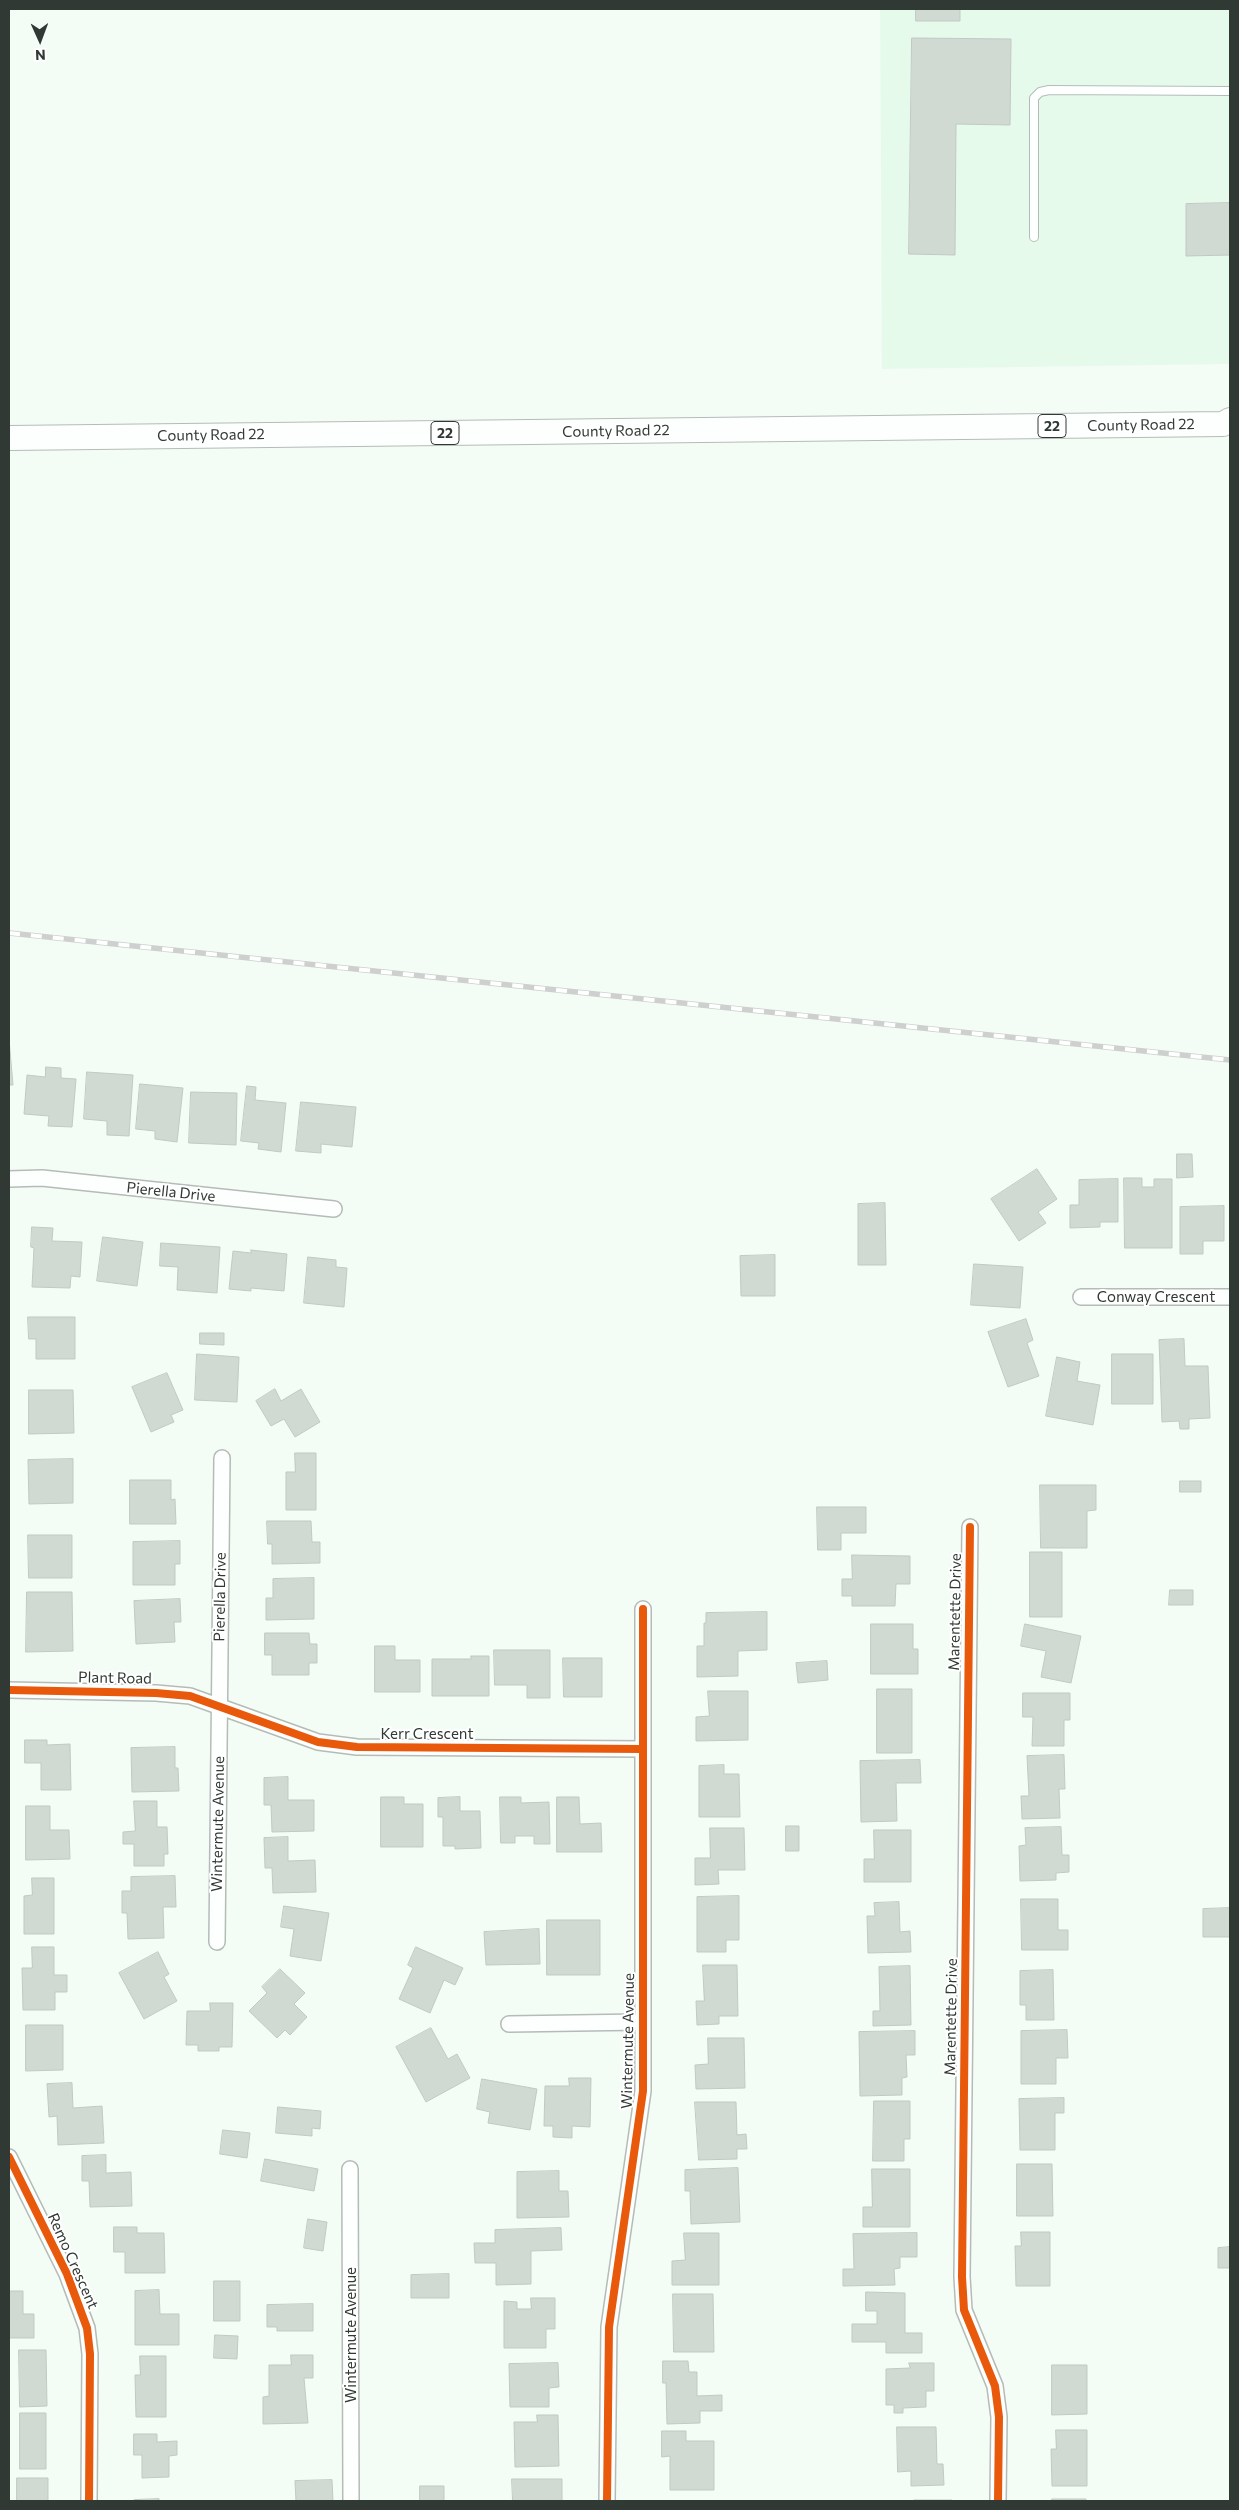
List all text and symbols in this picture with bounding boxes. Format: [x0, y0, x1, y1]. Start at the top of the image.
north arrow [15, 15, 65, 65]
text: N [35, 47, 46, 64]
road number: 22 [1038, 414, 1066, 438]
street label: County Road 22 [1087, 415, 1195, 435]
street label: County Road 22 [562, 421, 670, 441]
road number: 22 [431, 422, 459, 444]
street label: County Road 22 [157, 425, 265, 445]
street label: Pierella Drive [126, 1178, 216, 1206]
street label: Conway Crescent [1097, 1288, 1215, 1306]
street label: Pierella Drive [210, 1552, 230, 1642]
street label: Marentette Drive [945, 1553, 965, 1671]
street label: Plant Road [78, 1668, 152, 1688]
street label: Kerr Crescent [380, 1725, 474, 1743]
street label: Wintermute Avenue [208, 1756, 228, 1892]
street label: Marentette Drive [941, 1958, 961, 2076]
street label: Wintermute Avenue [618, 1973, 638, 2109]
street label: Remo Crescent [44, 2210, 102, 2312]
street label: Wintermute Avenue [342, 2267, 360, 2403]

